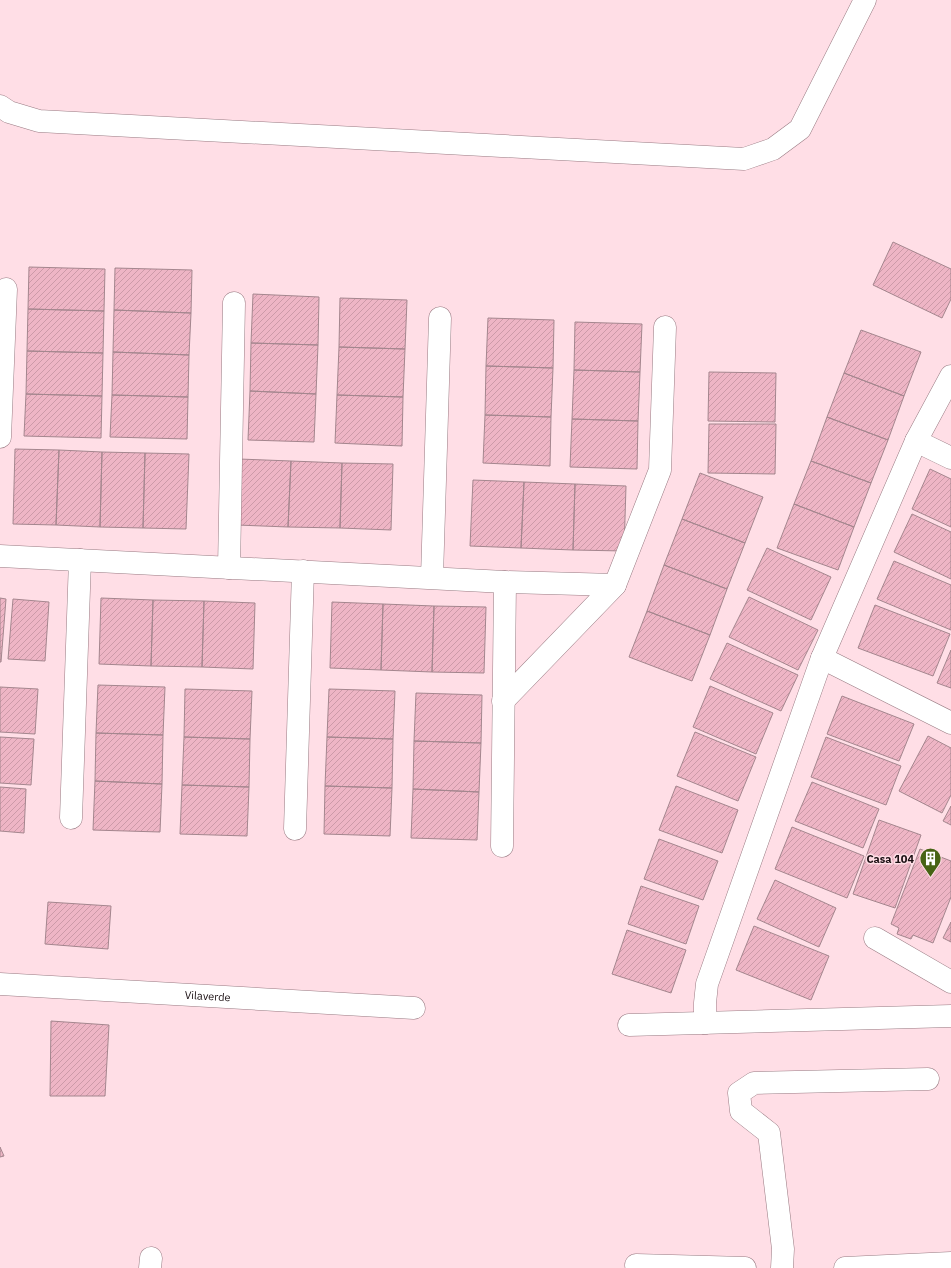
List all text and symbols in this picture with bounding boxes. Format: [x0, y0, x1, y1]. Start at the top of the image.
building icon: Casa 104 [917, 846, 943, 879]
place label: Casa 104 [866, 852, 914, 866]
street label: Vilaverde [184, 988, 231, 1004]

